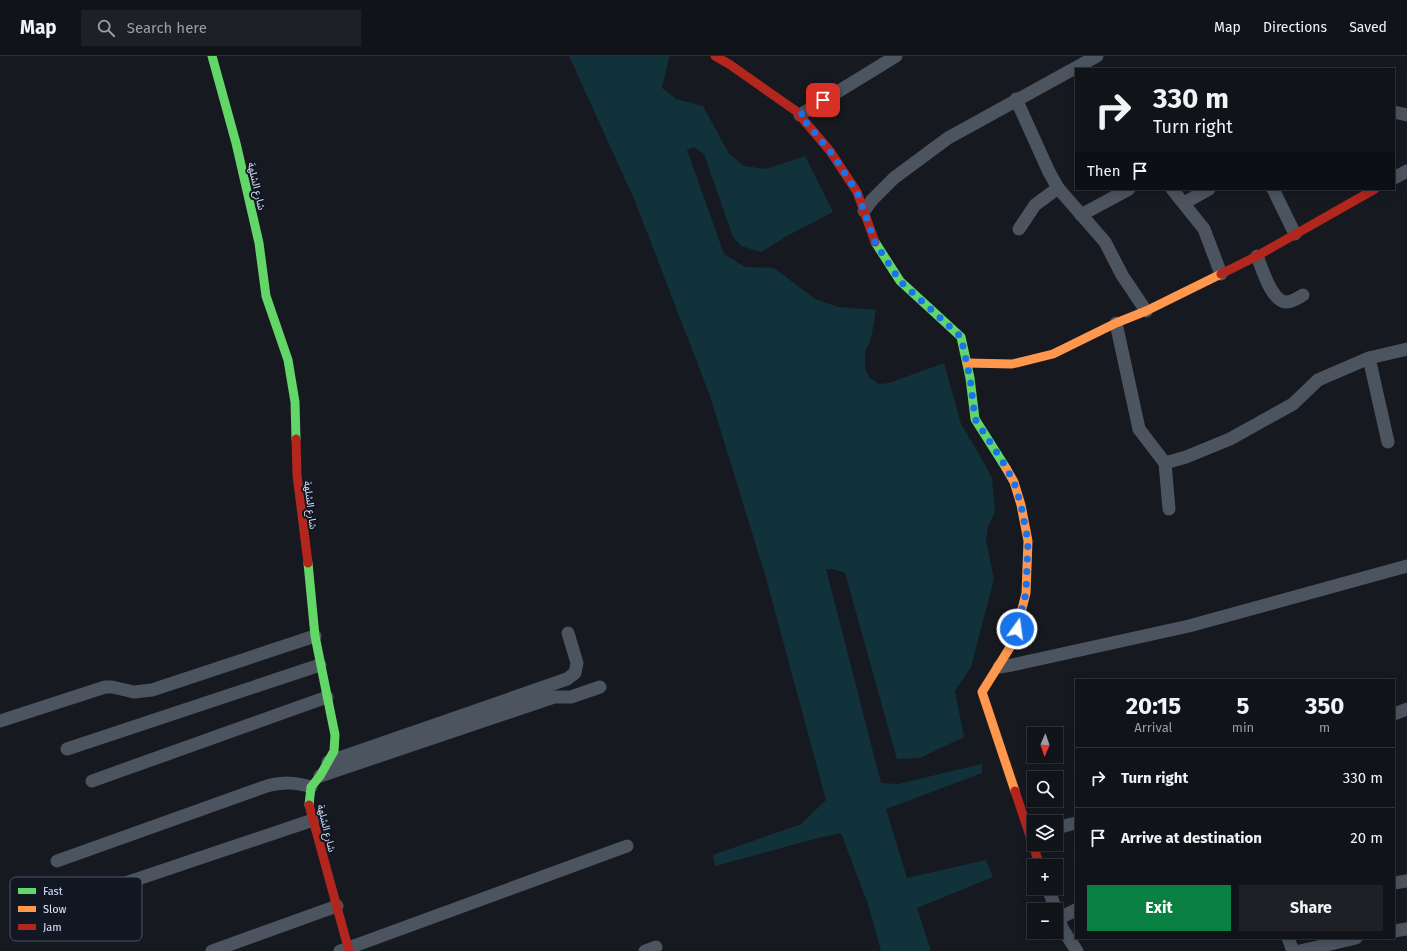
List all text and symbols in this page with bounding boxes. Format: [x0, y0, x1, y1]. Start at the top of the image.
search box [81, 10, 361, 46]
text: Map [20, 16, 57, 39]
icon: search [95, 17, 117, 39]
text: Search here [127, 19, 207, 37]
text: Map [1214, 19, 1241, 36]
text: Directions [1263, 19, 1327, 36]
text: Saved [1349, 19, 1387, 36]
text: 330 m [1153, 82, 1229, 115]
pin [806, 83, 840, 117]
icon: right [1087, 84, 1139, 136]
icon: arrive [812, 89, 834, 111]
text: Turn right [1153, 116, 1233, 138]
icon: arrive [1129, 160, 1151, 182]
street label: شارع الشلهة [244, 161, 267, 212]
text: Then [1087, 162, 1121, 180]
street label: شارع الشلهة [300, 480, 319, 530]
position arrow [996, 608, 1038, 650]
text: 20:15 [1126, 692, 1181, 720]
text: 5 [1237, 692, 1249, 720]
text: 350 [1305, 692, 1344, 720]
text: Arrival [1134, 720, 1172, 735]
text: min [1232, 720, 1254, 735]
text: m [1319, 720, 1330, 735]
north arrow [1027, 727, 1063, 763]
map controls [1027, 727, 1063, 939]
icon: right [1087, 767, 1109, 789]
text: Turn right [1121, 769, 1188, 787]
text: 330 m [1343, 769, 1383, 787]
button: search [1027, 771, 1063, 807]
street label: شارع الشلهة [313, 803, 338, 854]
button: layers [1027, 815, 1063, 851]
icon: arrive [1087, 827, 1109, 849]
text: Arrive at destination [1121, 829, 1262, 847]
text: 20 m [1350, 829, 1383, 847]
button: + [1027, 859, 1063, 895]
legend [10, 877, 142, 941]
text: Fast [43, 885, 63, 898]
button: Exit [1087, 885, 1231, 931]
button: Share [1239, 885, 1383, 931]
text: Slow [43, 903, 67, 916]
button: − [1027, 903, 1063, 939]
text: Jam [43, 921, 62, 934]

